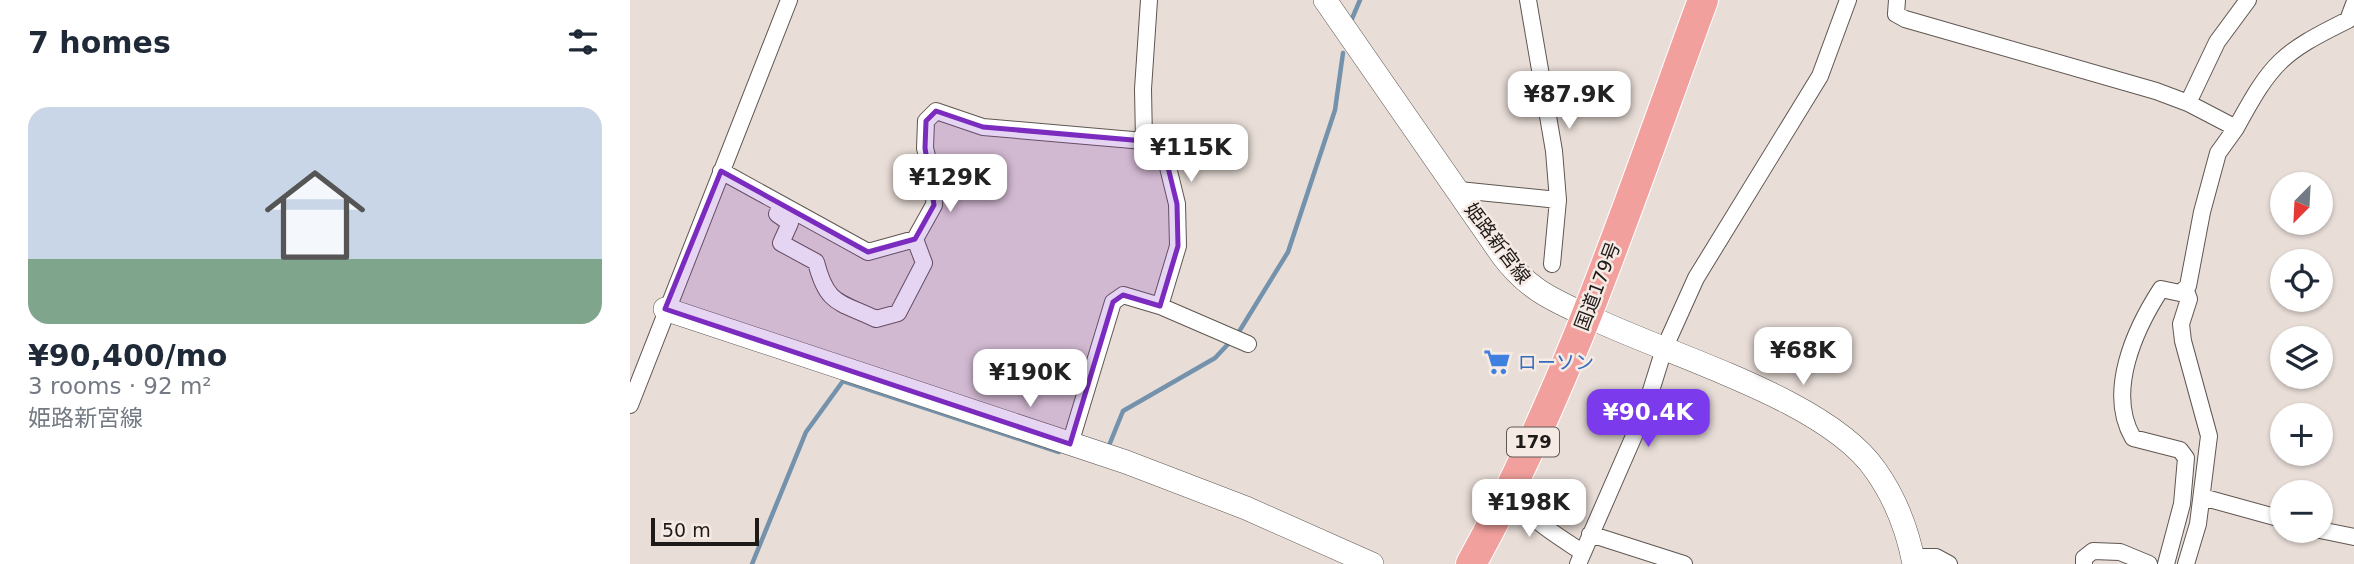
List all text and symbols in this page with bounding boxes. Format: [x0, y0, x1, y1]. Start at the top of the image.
icon: filters [564, 23, 602, 61]
text: 7 homes [28, 25, 171, 60]
pin: ¥87.9K [1512, 72, 1626, 131]
text: ¥87.9K [1524, 81, 1614, 107]
pin: ¥115K [1142, 124, 1240, 184]
text: ¥115K [1150, 134, 1232, 160]
icon: home [252, 152, 378, 278]
pin: ¥129K [901, 154, 999, 214]
text: ¥129K [909, 164, 991, 190]
north arrow [2270, 172, 2333, 234]
map controls [2270, 172, 2333, 543]
street label: 姫路新宮線 [1461, 198, 1535, 288]
street label: 国道179号 [1570, 239, 1624, 333]
button: locate [2270, 249, 2333, 312]
button: layers [2270, 326, 2333, 389]
pin: ¥68K [1762, 328, 1844, 387]
text: ¥68K [1770, 337, 1836, 363]
text: ¥90,400/mo [28, 338, 227, 373]
supermarket icon: ローソン [1482, 347, 1512, 377]
pin: ¥190K [981, 350, 1079, 409]
place label: ローソン [1518, 351, 1594, 373]
text: ¥190K [989, 359, 1071, 385]
text: 3 rooms · 92 m² [28, 373, 212, 399]
pin: ¥90.4K [1591, 390, 1705, 449]
text: ¥90.4K [1603, 399, 1693, 425]
button: + [2270, 403, 2333, 466]
text: 姫路新宮線 [28, 405, 143, 431]
road number: 179 [1507, 428, 1559, 457]
pin: ¥198K [1480, 480, 1578, 539]
button: − [2270, 480, 2333, 543]
text: ¥198K [1488, 489, 1570, 515]
scale bar [651, 515, 760, 547]
text: 50 m [662, 519, 711, 541]

